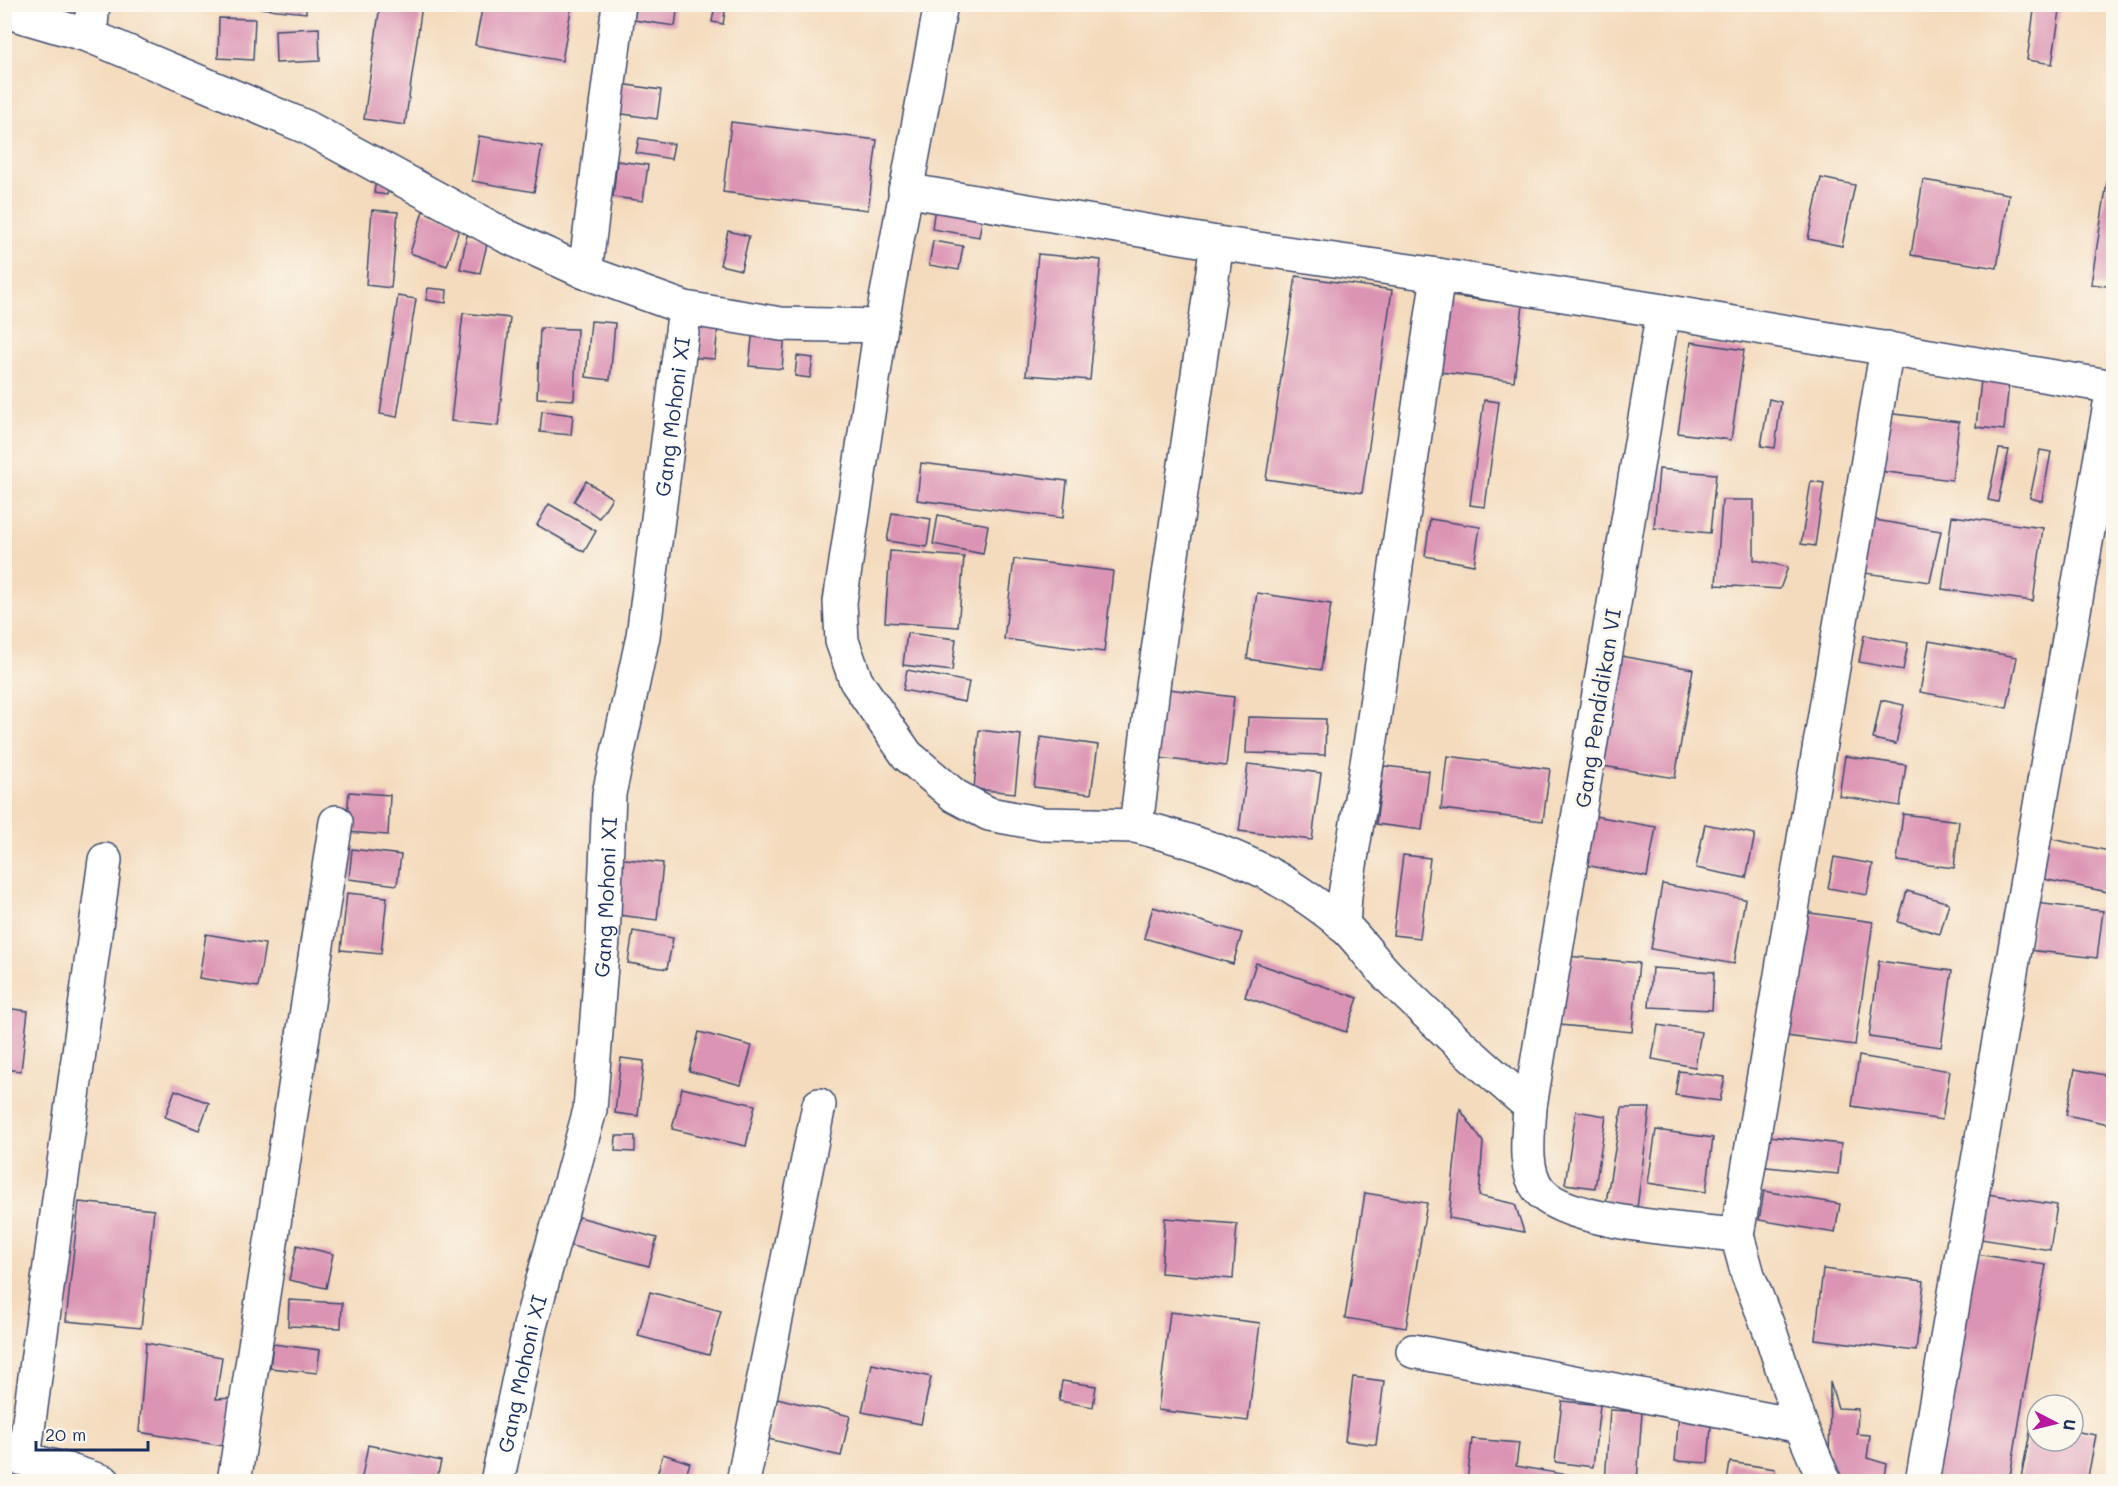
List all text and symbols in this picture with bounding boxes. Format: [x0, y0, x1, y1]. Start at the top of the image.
street label: Gang Mohoni XI [647, 335, 695, 498]
street label: Gang Pendidikan VI [1568, 606, 1626, 810]
street label: Gang Mohoni XI [587, 816, 622, 978]
street label: Gang Mohoni XI [490, 1292, 552, 1455]
north arrow [2025, 1393, 2085, 1453]
scale bar [36, 1414, 148, 1452]
text: U [2059, 1418, 2081, 1432]
text: 20 m [45, 1422, 86, 1446]

